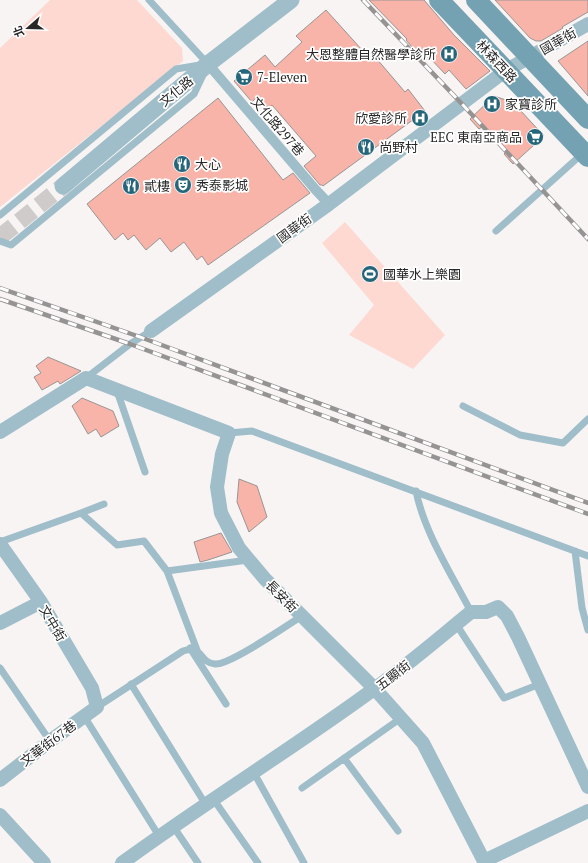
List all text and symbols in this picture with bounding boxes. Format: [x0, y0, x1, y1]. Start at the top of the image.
north arrow [8, 8, 48, 48]
street label: 國華街 [537, 23, 579, 59]
text: 北 [10, 24, 27, 39]
street label: 林森西路 [473, 36, 521, 86]
hospital icon: 大恩整體自然醫學診所 [439, 44, 459, 64]
place label: 大恩整體自然醫學診所 [306, 45, 436, 63]
supermarket icon: 7-Eleven [234, 67, 254, 87]
place label: 7-Eleven [257, 68, 307, 86]
street label: 文化路 [155, 72, 197, 110]
street label: 文化路297巷 [247, 93, 309, 159]
hospital icon: 家寶診所 [482, 94, 502, 114]
place label: 家寶診所 [505, 95, 557, 113]
hospital icon: 欣愛診所 [410, 108, 430, 128]
place label: 欣愛診所 [355, 109, 407, 127]
supermarket icon: EEC 東南亞商品 [525, 127, 545, 147]
place label: EEC 東南亞商品 [430, 128, 522, 146]
restaurant icon: 尚野村 [356, 137, 376, 157]
place label: 尚野村 [379, 138, 418, 156]
restaurant icon: 大心 [172, 154, 192, 174]
place label: 大心 [195, 155, 221, 173]
theatre icon: 秀泰影城 [173, 175, 193, 195]
restaurant icon: 貳樓 [121, 176, 141, 196]
place label: 秀泰影城 [196, 176, 248, 194]
place label: 貳樓 [144, 177, 170, 195]
street label: 國華街 [273, 209, 315, 247]
sports icon: 國華水上樂園 [360, 264, 380, 284]
place label: 國華水上樂園 [383, 265, 461, 283]
street label: 長安街 [262, 576, 302, 616]
street label: 文中街 [35, 602, 71, 644]
street label: 五顯街 [372, 656, 414, 694]
street label: 文華街67巷 [16, 716, 80, 770]

